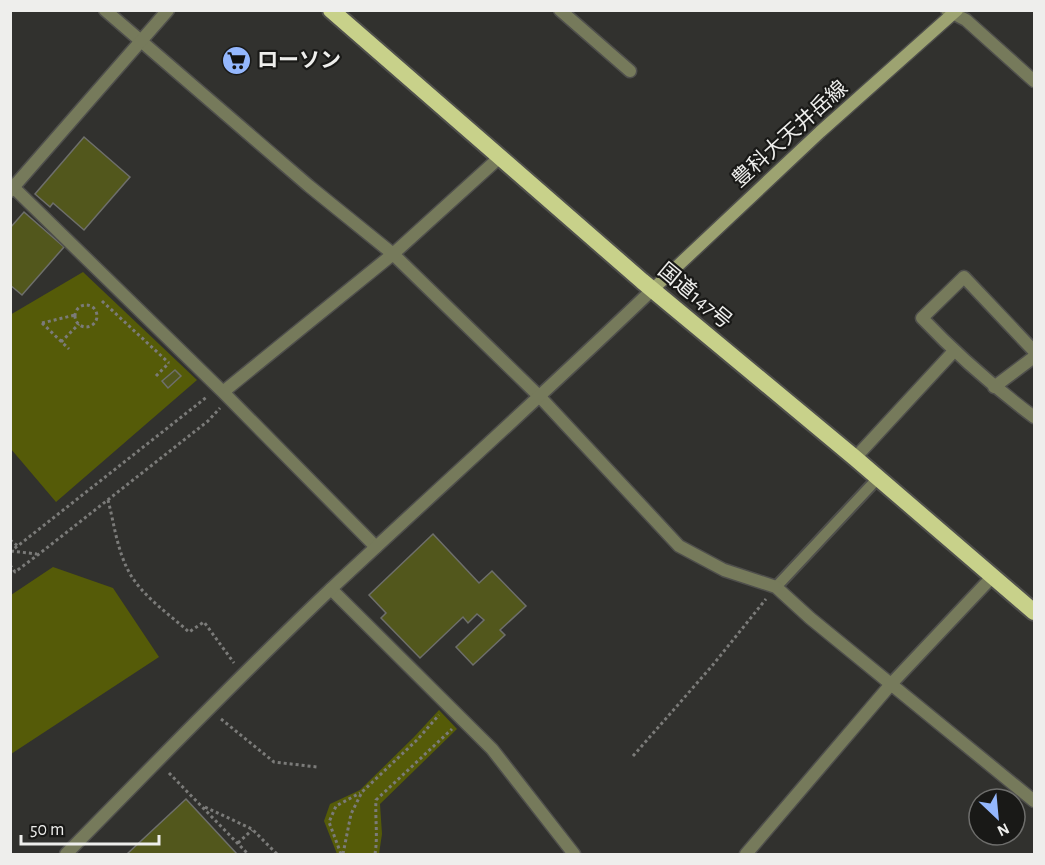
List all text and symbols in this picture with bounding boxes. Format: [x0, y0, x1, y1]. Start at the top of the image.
supermarket icon: ローソン [220, 44, 252, 76]
place label: ローソン [257, 50, 341, 71]
street label: 豊科大天井岳線 [728, 76, 852, 191]
street label: 国道147号 [654, 259, 737, 333]
north arrow [967, 787, 1027, 847]
scale bar [21, 808, 159, 846]
text: N [995, 820, 1012, 839]
text: 50 m [30, 821, 64, 839]

